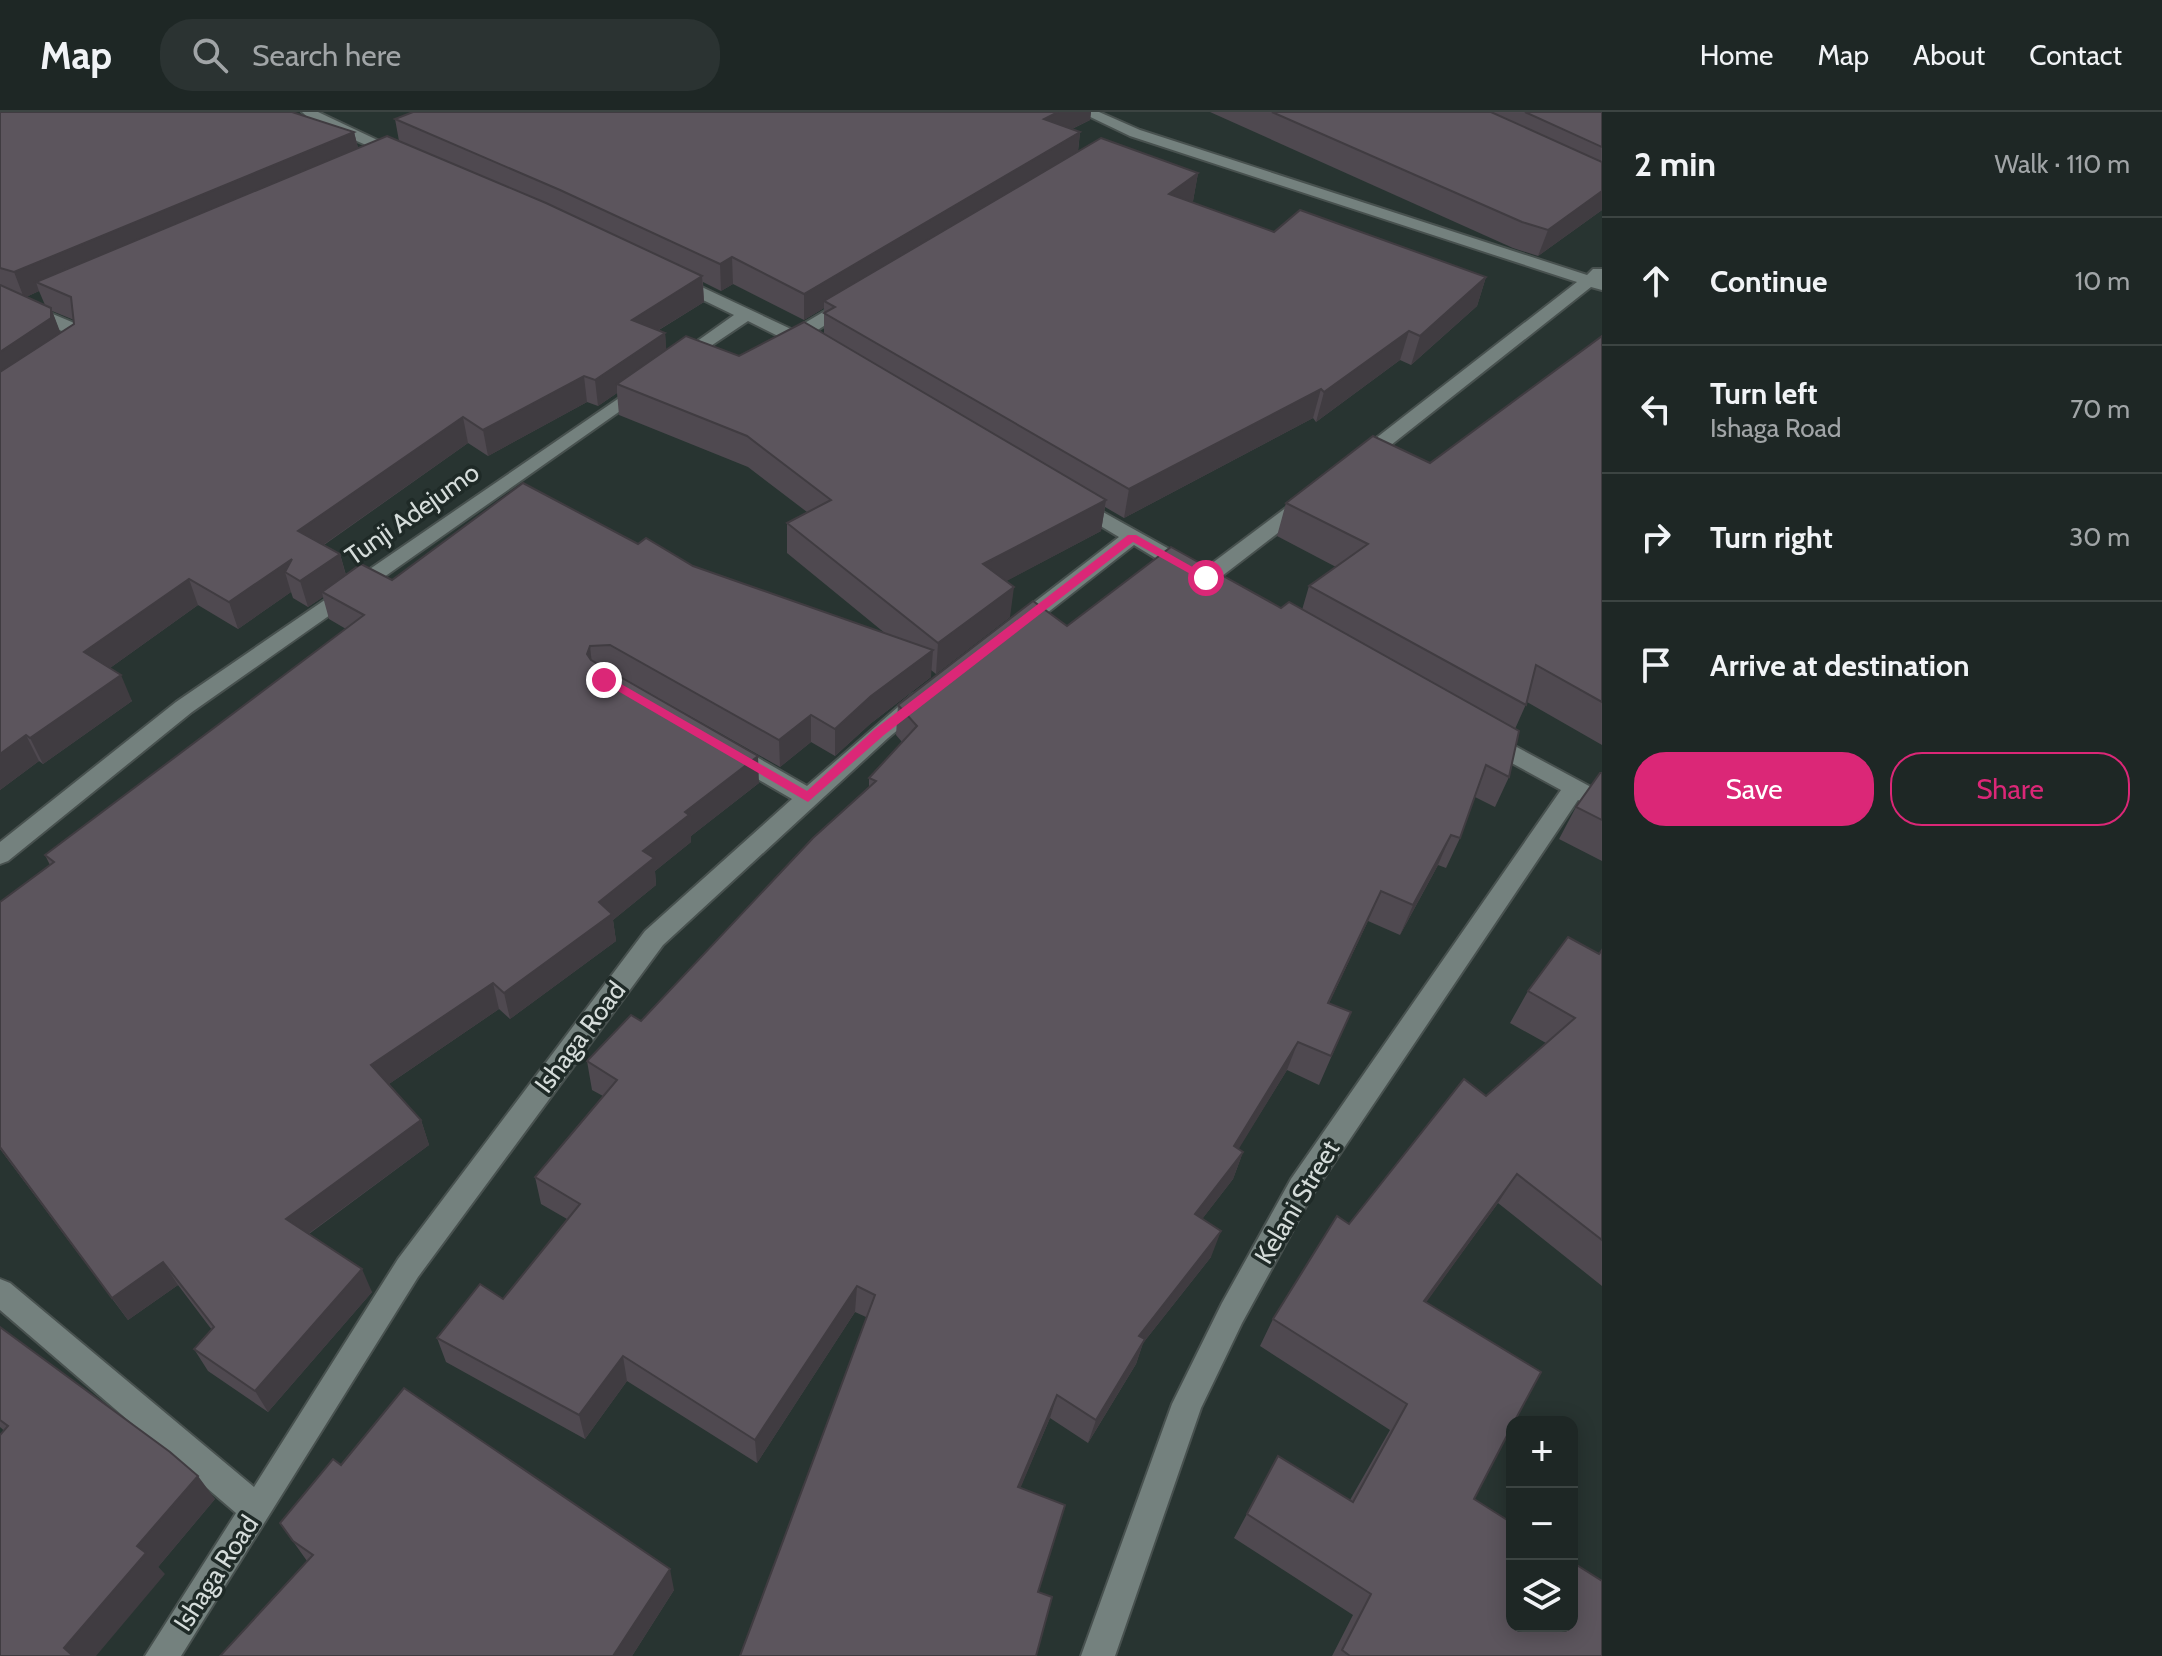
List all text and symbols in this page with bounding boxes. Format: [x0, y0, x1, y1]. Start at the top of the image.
search box [160, 19, 720, 91]
text: Map [40, 32, 112, 79]
icon: search [188, 33, 232, 77]
text: Search here [252, 37, 401, 74]
text: Home [1700, 38, 1773, 72]
text: Map [1817, 38, 1869, 72]
text: About [1913, 38, 1985, 72]
text: Contact [2029, 38, 2122, 72]
text: 2 min [1634, 143, 1716, 185]
text: Walk · 110 m [1995, 148, 2130, 180]
icon: ahead [1634, 259, 1678, 303]
text: Continue [1710, 263, 1827, 300]
text: 10 m [2075, 265, 2130, 297]
text: Turn left [1710, 375, 1818, 412]
icon: left [1634, 387, 1678, 431]
text: 70 m [2070, 393, 2130, 425]
text: Ishaga Road [1710, 412, 1841, 444]
street label: Tunji Adejumo [339, 456, 485, 572]
icon: right [1634, 515, 1678, 559]
text: Turn right [1710, 519, 1833, 556]
text: 30 m [2069, 521, 2130, 553]
route start [1188, 560, 1224, 596]
icon: arrive [1634, 643, 1678, 687]
text: Arrive at destination [1710, 647, 1970, 684]
route end [586, 662, 622, 698]
button: Save [1634, 752, 1874, 826]
button: Share [1890, 752, 2130, 826]
street label: Ishaga Road [528, 975, 632, 1099]
street label: Kelani Street [1248, 1134, 1346, 1270]
map controls [1506, 1416, 1578, 1632]
button: + [1506, 1416, 1578, 1488]
button: − [1506, 1488, 1578, 1560]
street label: Ishaga Road [167, 1509, 265, 1637]
button: layers [1506, 1560, 1578, 1632]

